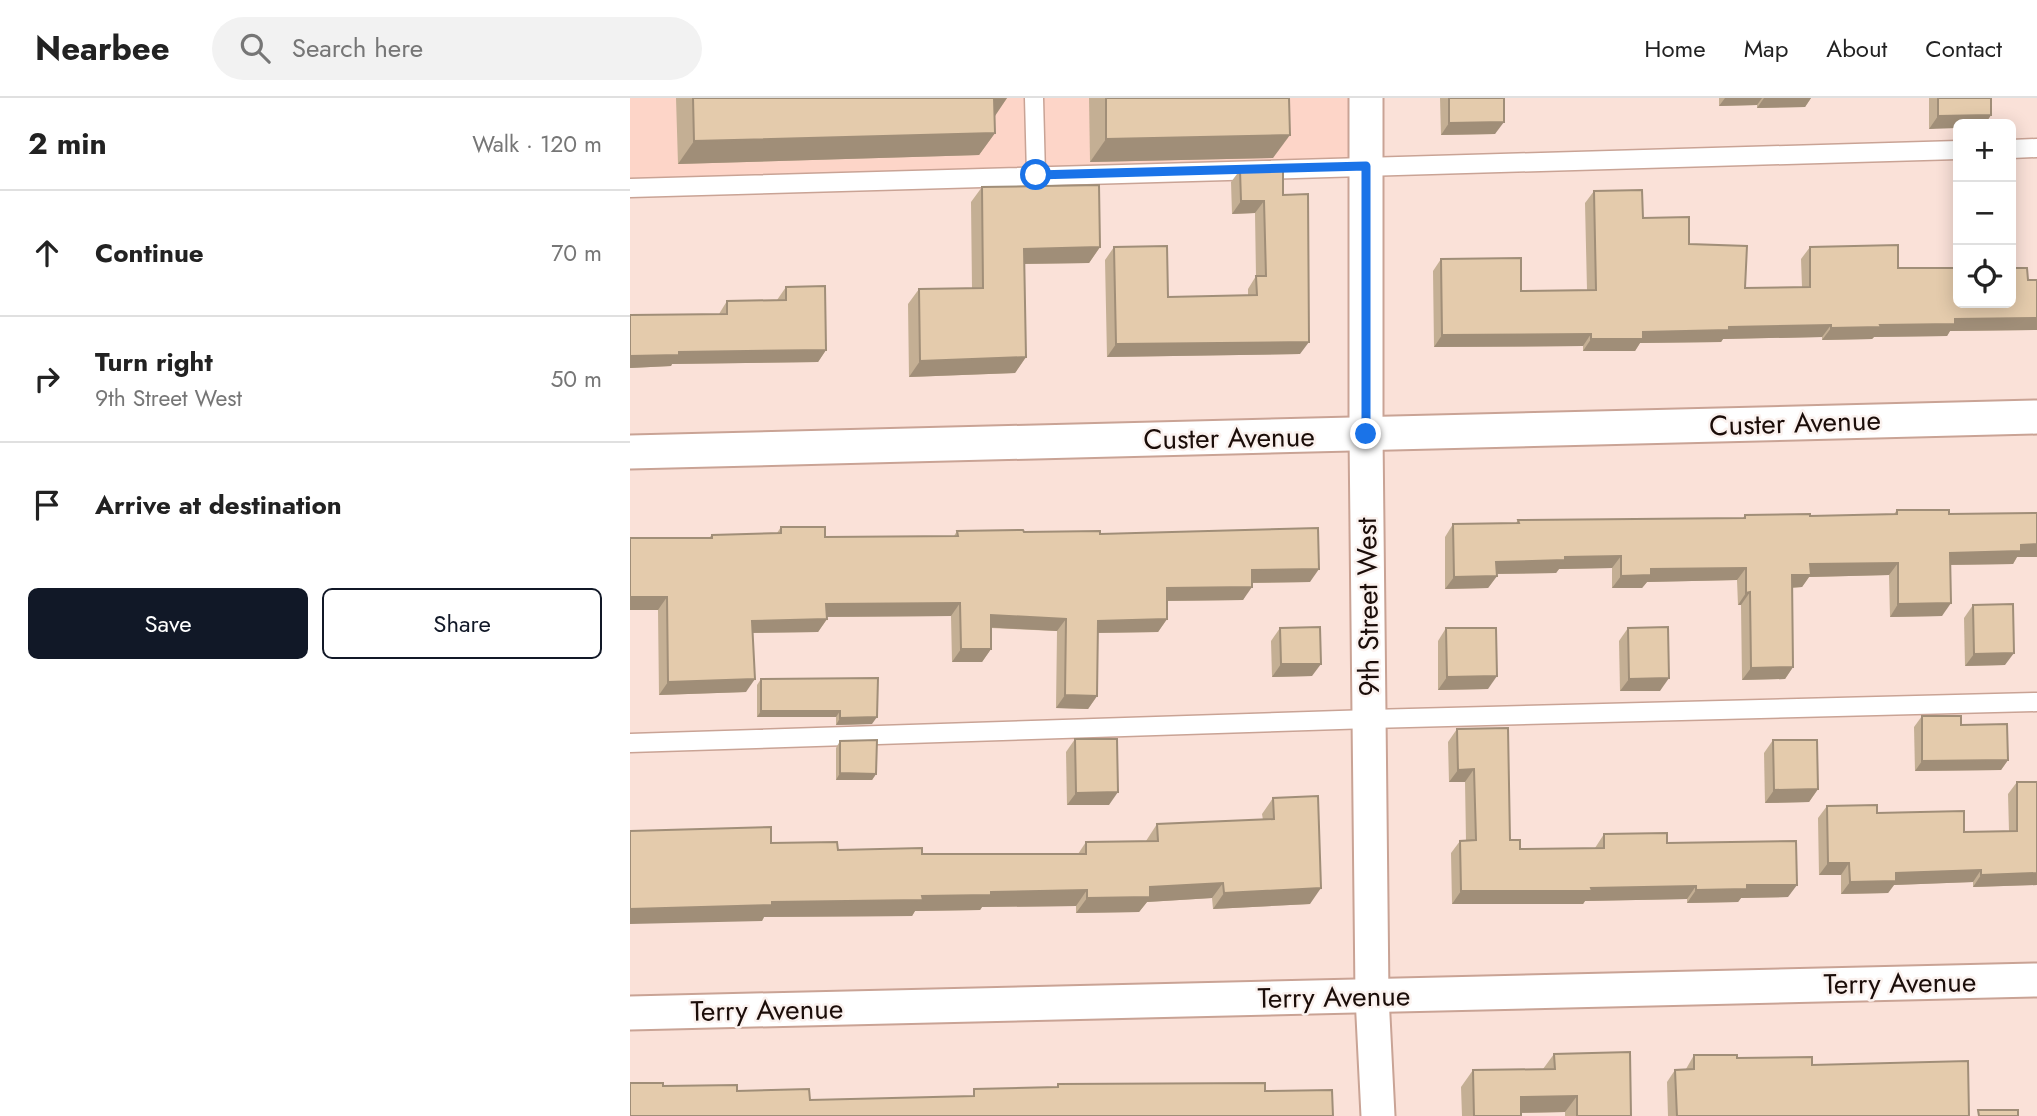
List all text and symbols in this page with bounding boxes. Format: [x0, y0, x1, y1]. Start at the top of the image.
search box [212, 17, 702, 80]
text: Nearbee [35, 25, 170, 72]
icon: search [236, 29, 274, 67]
text: Search here [292, 29, 423, 67]
text: Home [1644, 31, 1706, 66]
text: Map [1744, 31, 1788, 66]
text: About [1826, 31, 1887, 66]
text: Contact [1925, 31, 2002, 66]
map controls [1953, 119, 2016, 308]
button: + [1953, 119, 2016, 182]
text: 2 min [28, 122, 107, 165]
text: Walk · 120 m [472, 127, 602, 161]
route start [1020, 159, 1051, 190]
button: − [1953, 182, 2016, 245]
icon: ahead [28, 234, 66, 272]
text: Continue [95, 234, 204, 272]
text: 70 m [551, 236, 602, 270]
button: locate [1953, 245, 2016, 308]
text: Turn right [95, 343, 213, 381]
icon: right [28, 360, 66, 398]
text: 50 m [550, 362, 602, 396]
text: 9th Street West [95, 381, 242, 415]
street label: Custer Avenue [1709, 400, 1881, 446]
street label: Custer Avenue [1143, 416, 1315, 460]
route end [1350, 418, 1381, 449]
icon: arrive [28, 486, 66, 524]
text: Arrive at destination [95, 486, 342, 524]
street label: 9th Street West [1346, 517, 1390, 697]
button: Save [28, 588, 308, 659]
button: Share [322, 588, 602, 659]
street label: Terry Avenue [1823, 961, 1977, 1005]
street label: Terry Avenue [1257, 975, 1411, 1019]
street label: Terry Avenue [690, 988, 844, 1032]

